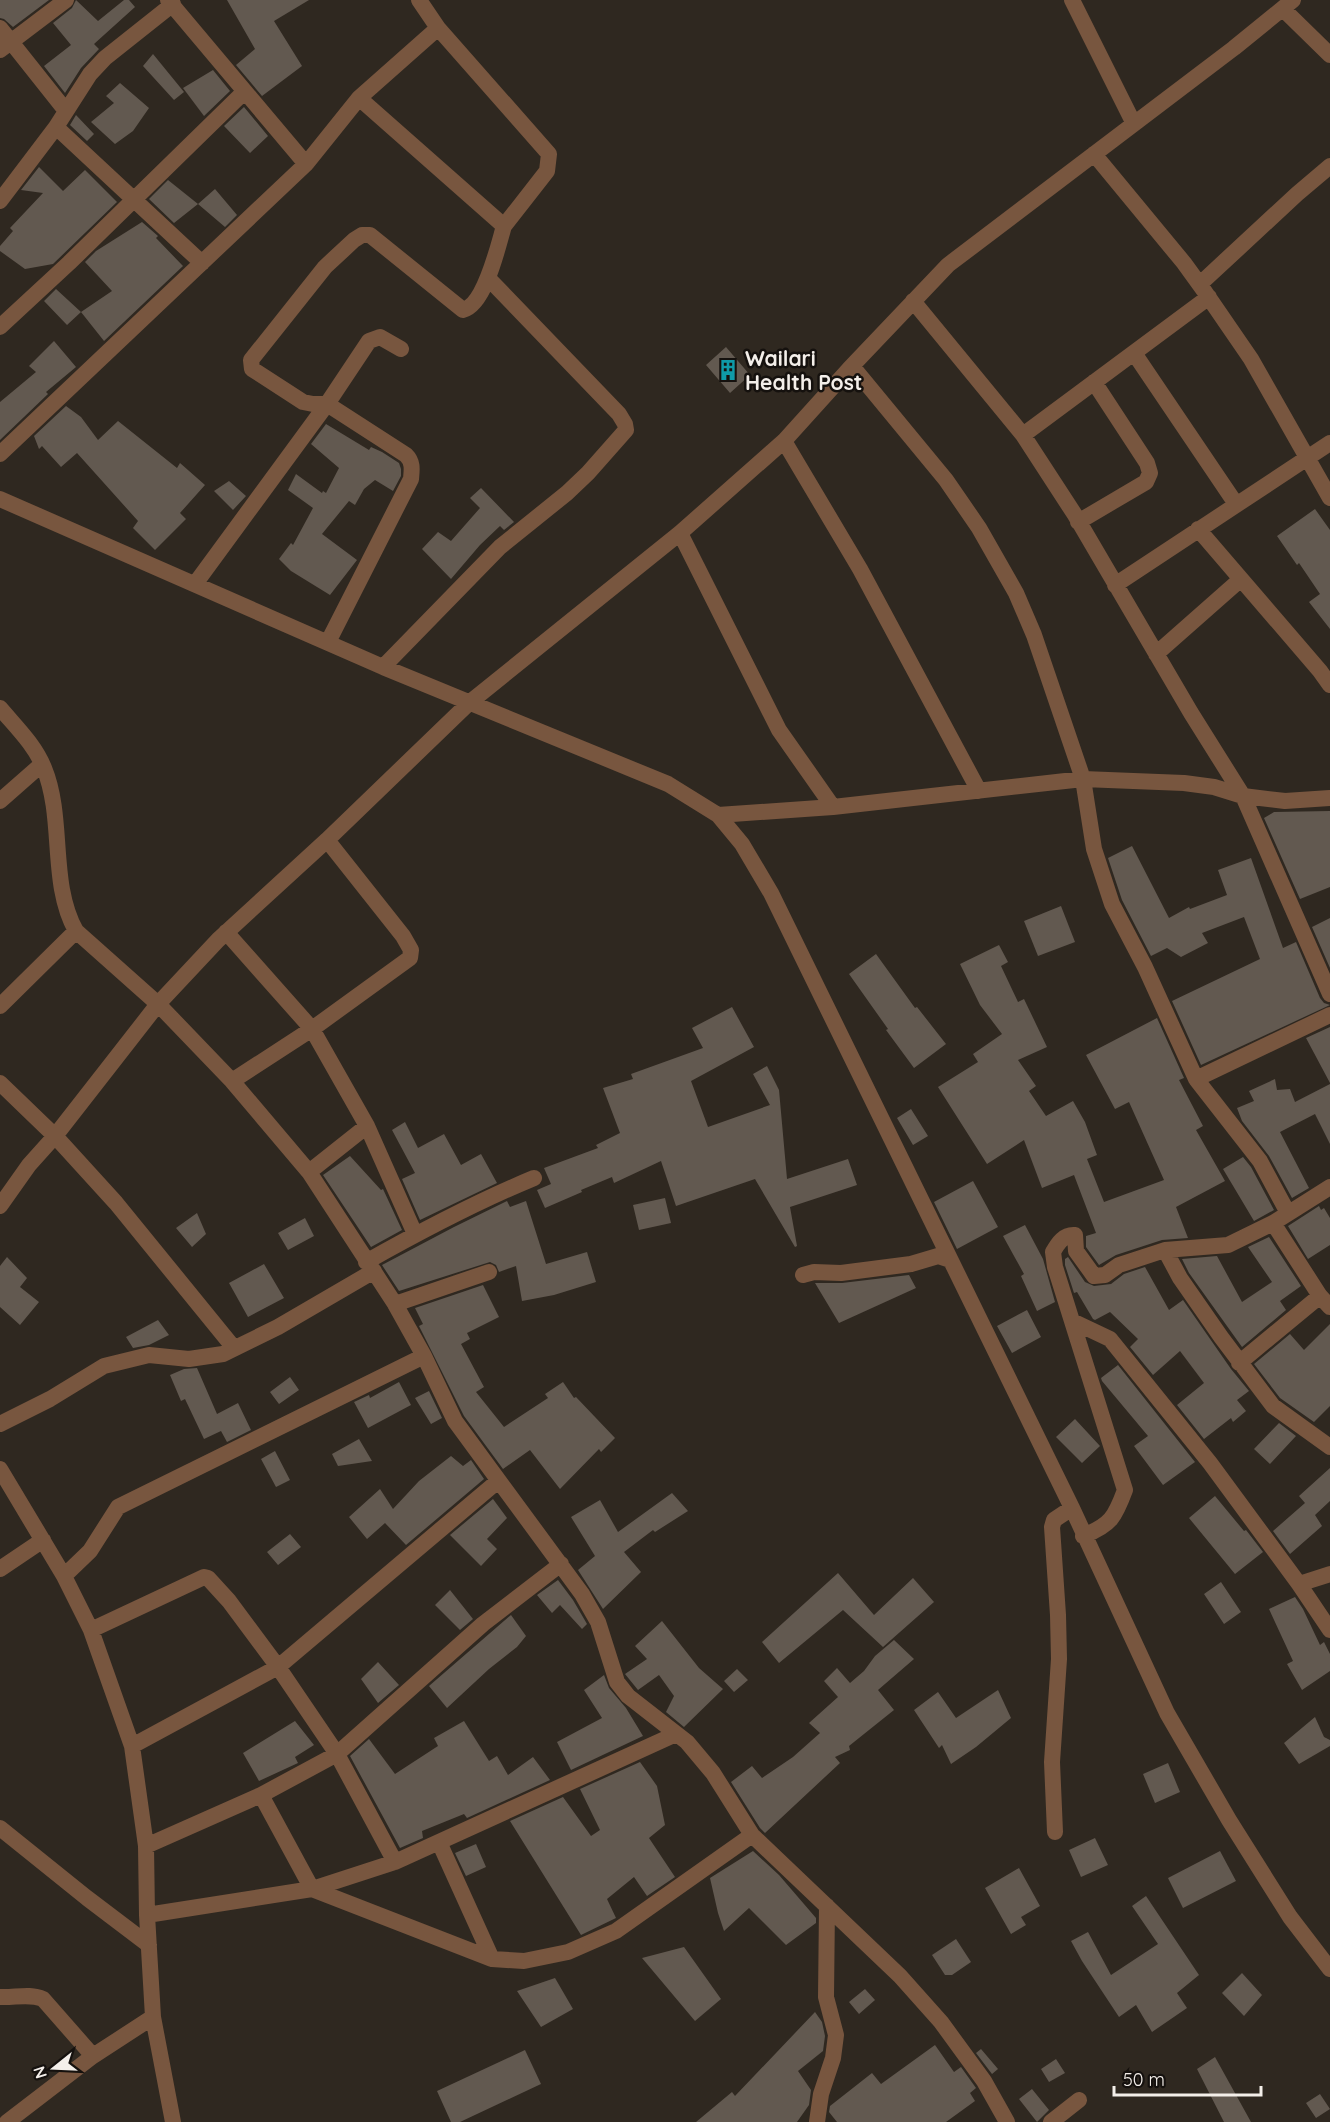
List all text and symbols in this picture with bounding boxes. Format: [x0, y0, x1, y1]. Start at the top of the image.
place label: Wailari Health Post [745, 345, 862, 395]
building icon: Wailari Health Post [716, 358, 740, 382]
north arrow [24, 2038, 84, 2098]
scale bar [1114, 2059, 1261, 2097]
text: N [28, 2064, 51, 2081]
text: 50 m [1123, 2068, 1165, 2091]

